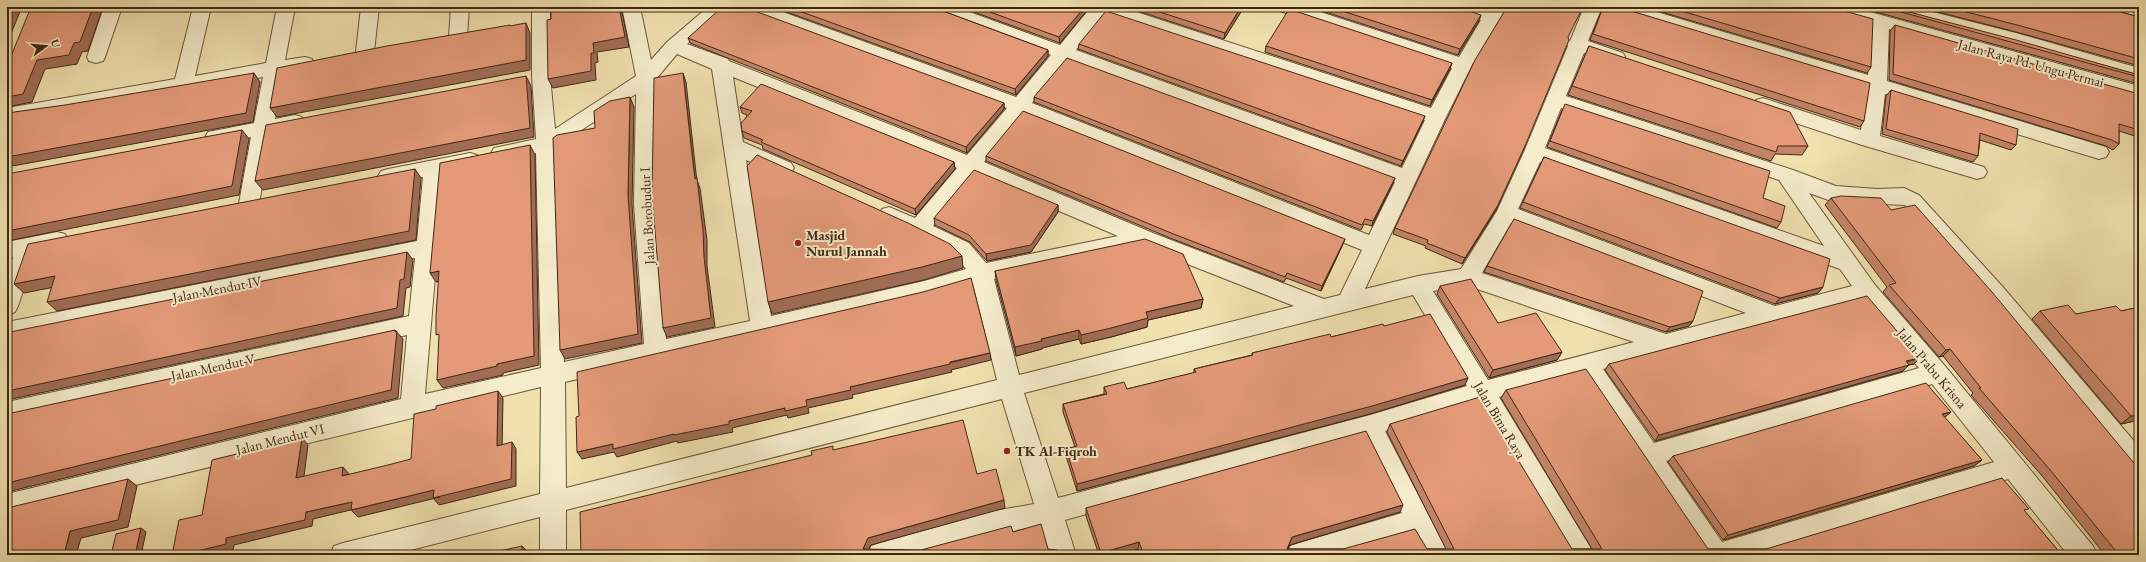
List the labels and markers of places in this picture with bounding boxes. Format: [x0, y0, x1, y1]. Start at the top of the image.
place label: Masjid Nurul Jannah [806, 226, 887, 260]
marker: Masjid Nurul Jannah [793, 238, 803, 248]
place label: TK Al-Fiqroh [1015, 442, 1097, 460]
marker: TK Al-Fiqroh [1002, 446, 1012, 456]

